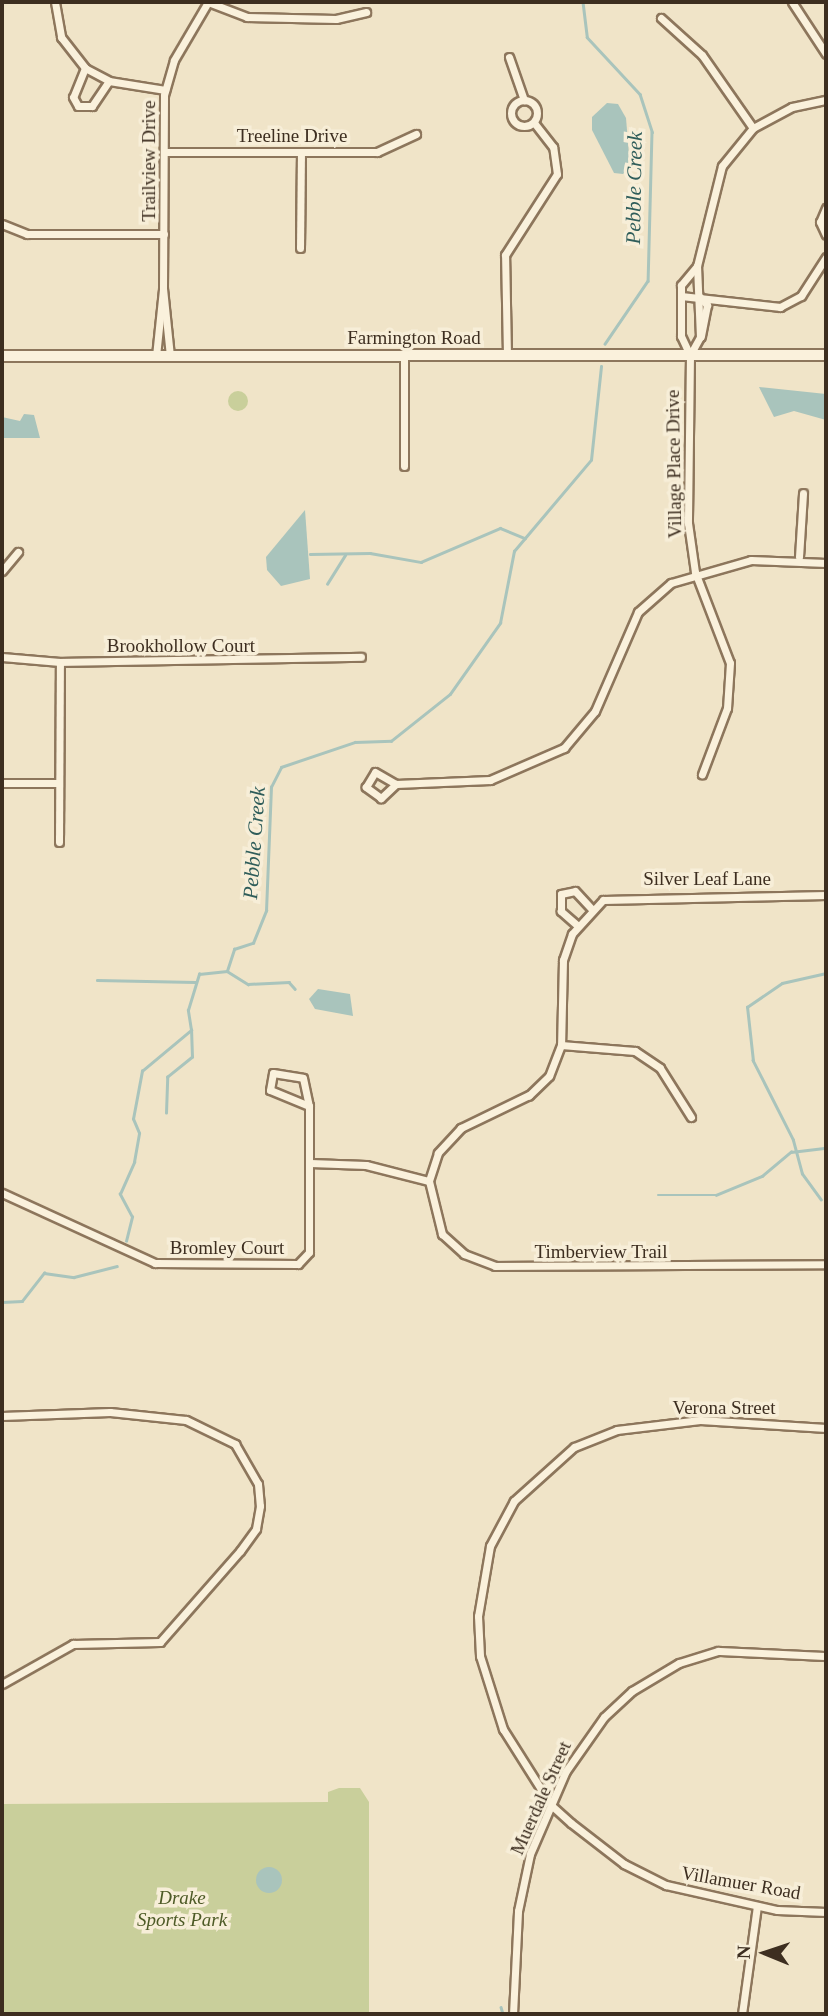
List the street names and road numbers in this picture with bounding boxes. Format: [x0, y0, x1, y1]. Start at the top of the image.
street label: Trailview Drive [138, 100, 160, 222]
street label: Treeline Drive [237, 125, 347, 147]
street label: Farmington Road [347, 327, 481, 349]
street label: Village Place Drive [661, 389, 687, 539]
street label: Brookhollow Court [107, 635, 255, 657]
street label: Silver Leaf Lane [643, 868, 771, 890]
street label: Bromley Court [170, 1237, 284, 1259]
street label: Timberview Trail [534, 1241, 668, 1263]
street label: Verona Street [673, 1397, 775, 1419]
street label: Muerdale Street [506, 1738, 576, 1858]
street label: Villamuer Road [680, 1861, 802, 1905]

